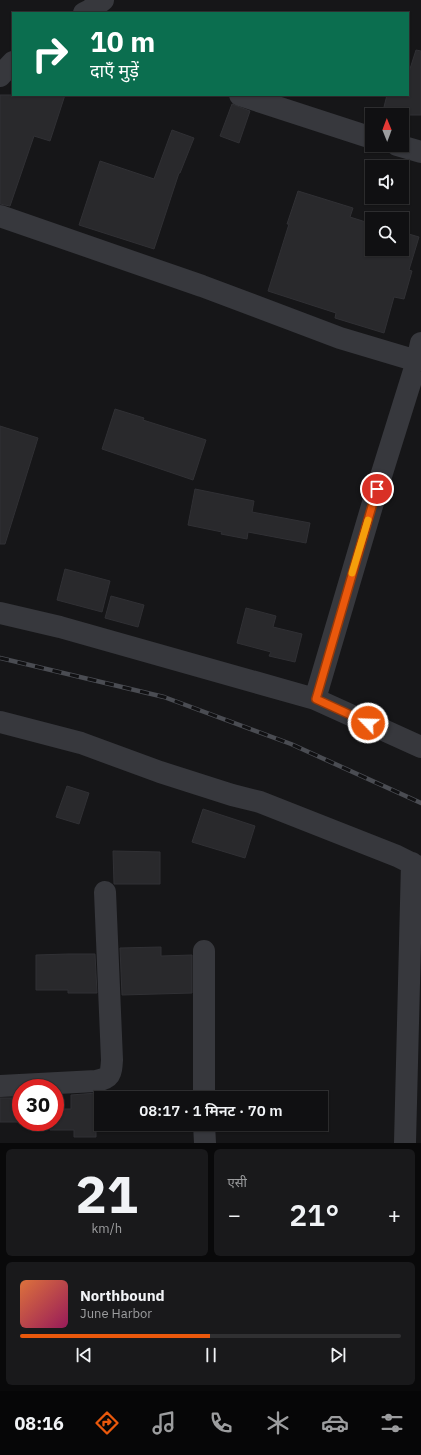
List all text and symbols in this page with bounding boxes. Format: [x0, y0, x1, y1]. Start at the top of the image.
text: 10 m [90, 23, 155, 60]
icon: right [24, 28, 76, 80]
text: दाएँ मुड़ें [90, 59, 139, 82]
north arrow [365, 108, 409, 152]
map controls [365, 108, 409, 256]
button: sound [365, 160, 409, 204]
button: search [365, 212, 409, 256]
pin [360, 472, 394, 506]
icon: arrive [366, 478, 388, 500]
position arrow [347, 702, 389, 744]
speed limit sign: 30 [12, 1079, 64, 1131]
text: 08:17 · 1 मिनट · 70 m [139, 1101, 283, 1120]
text: 21 [76, 1160, 138, 1227]
text: एसी [228, 1174, 247, 1191]
text: 21° [289, 1195, 339, 1234]
text: − [228, 1200, 241, 1229]
text: + [388, 1200, 401, 1229]
text: km/h [91, 1220, 122, 1237]
text: Northbound [80, 1286, 165, 1305]
text: June Harbor [80, 1305, 152, 1322]
icon: previous [73, 1344, 95, 1366]
icon: pause [200, 1344, 222, 1366]
icon: next [327, 1344, 349, 1366]
icon: directions [93, 1409, 121, 1437]
icon: music [150, 1409, 178, 1437]
icon: phone [207, 1409, 235, 1437]
icon: climate [264, 1409, 292, 1437]
icon: car [321, 1409, 349, 1437]
icon: filters [378, 1409, 406, 1437]
text: 08:16 [15, 1412, 64, 1435]

